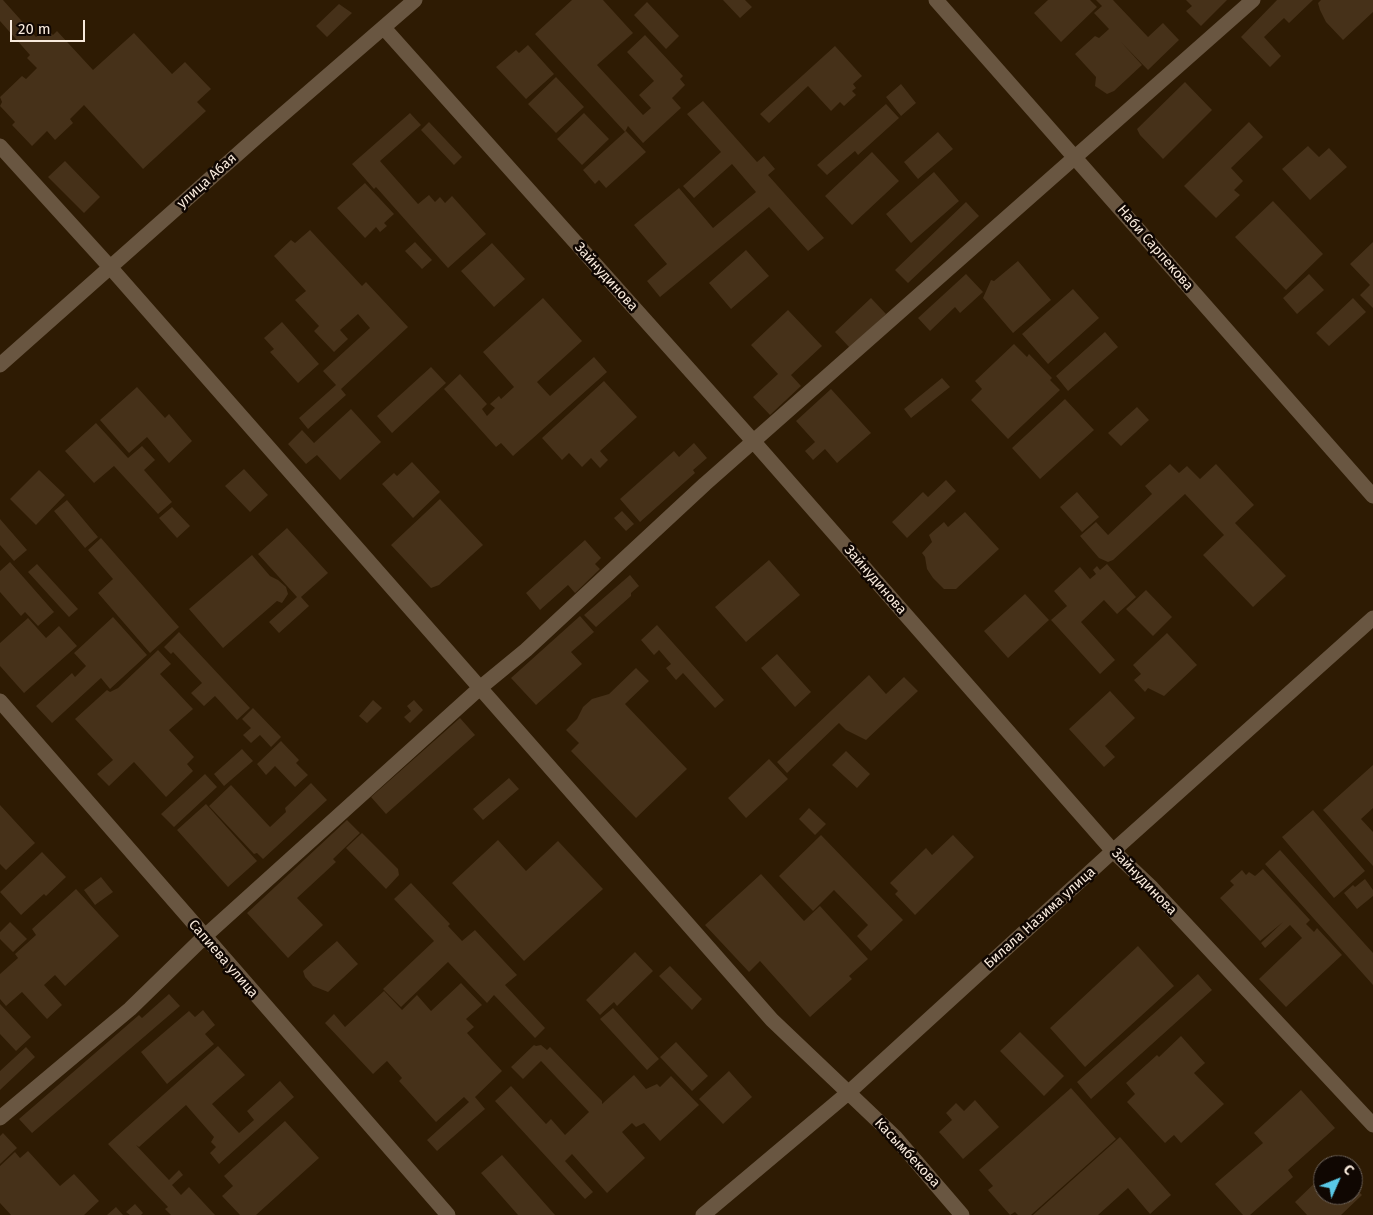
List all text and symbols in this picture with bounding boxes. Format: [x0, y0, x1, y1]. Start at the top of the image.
scale bar [12, 10, 88, 42]
text: 20 m [18, 20, 51, 38]
street label: улица Абая [174, 150, 240, 212]
street label: Наби Сарпекова [1113, 202, 1197, 294]
street label: Зайнудинова [571, 239, 641, 315]
street label: Зайнудинова [840, 542, 910, 618]
street label: Зайнудинова [1108, 845, 1180, 919]
street label: Билала Назима улица [981, 864, 1099, 972]
street label: Сапиева улица [185, 917, 261, 1001]
street label: Касымбекова [871, 1115, 943, 1191]
north arrow [1313, 1155, 1363, 1205]
text: С [1340, 1161, 1357, 1179]

